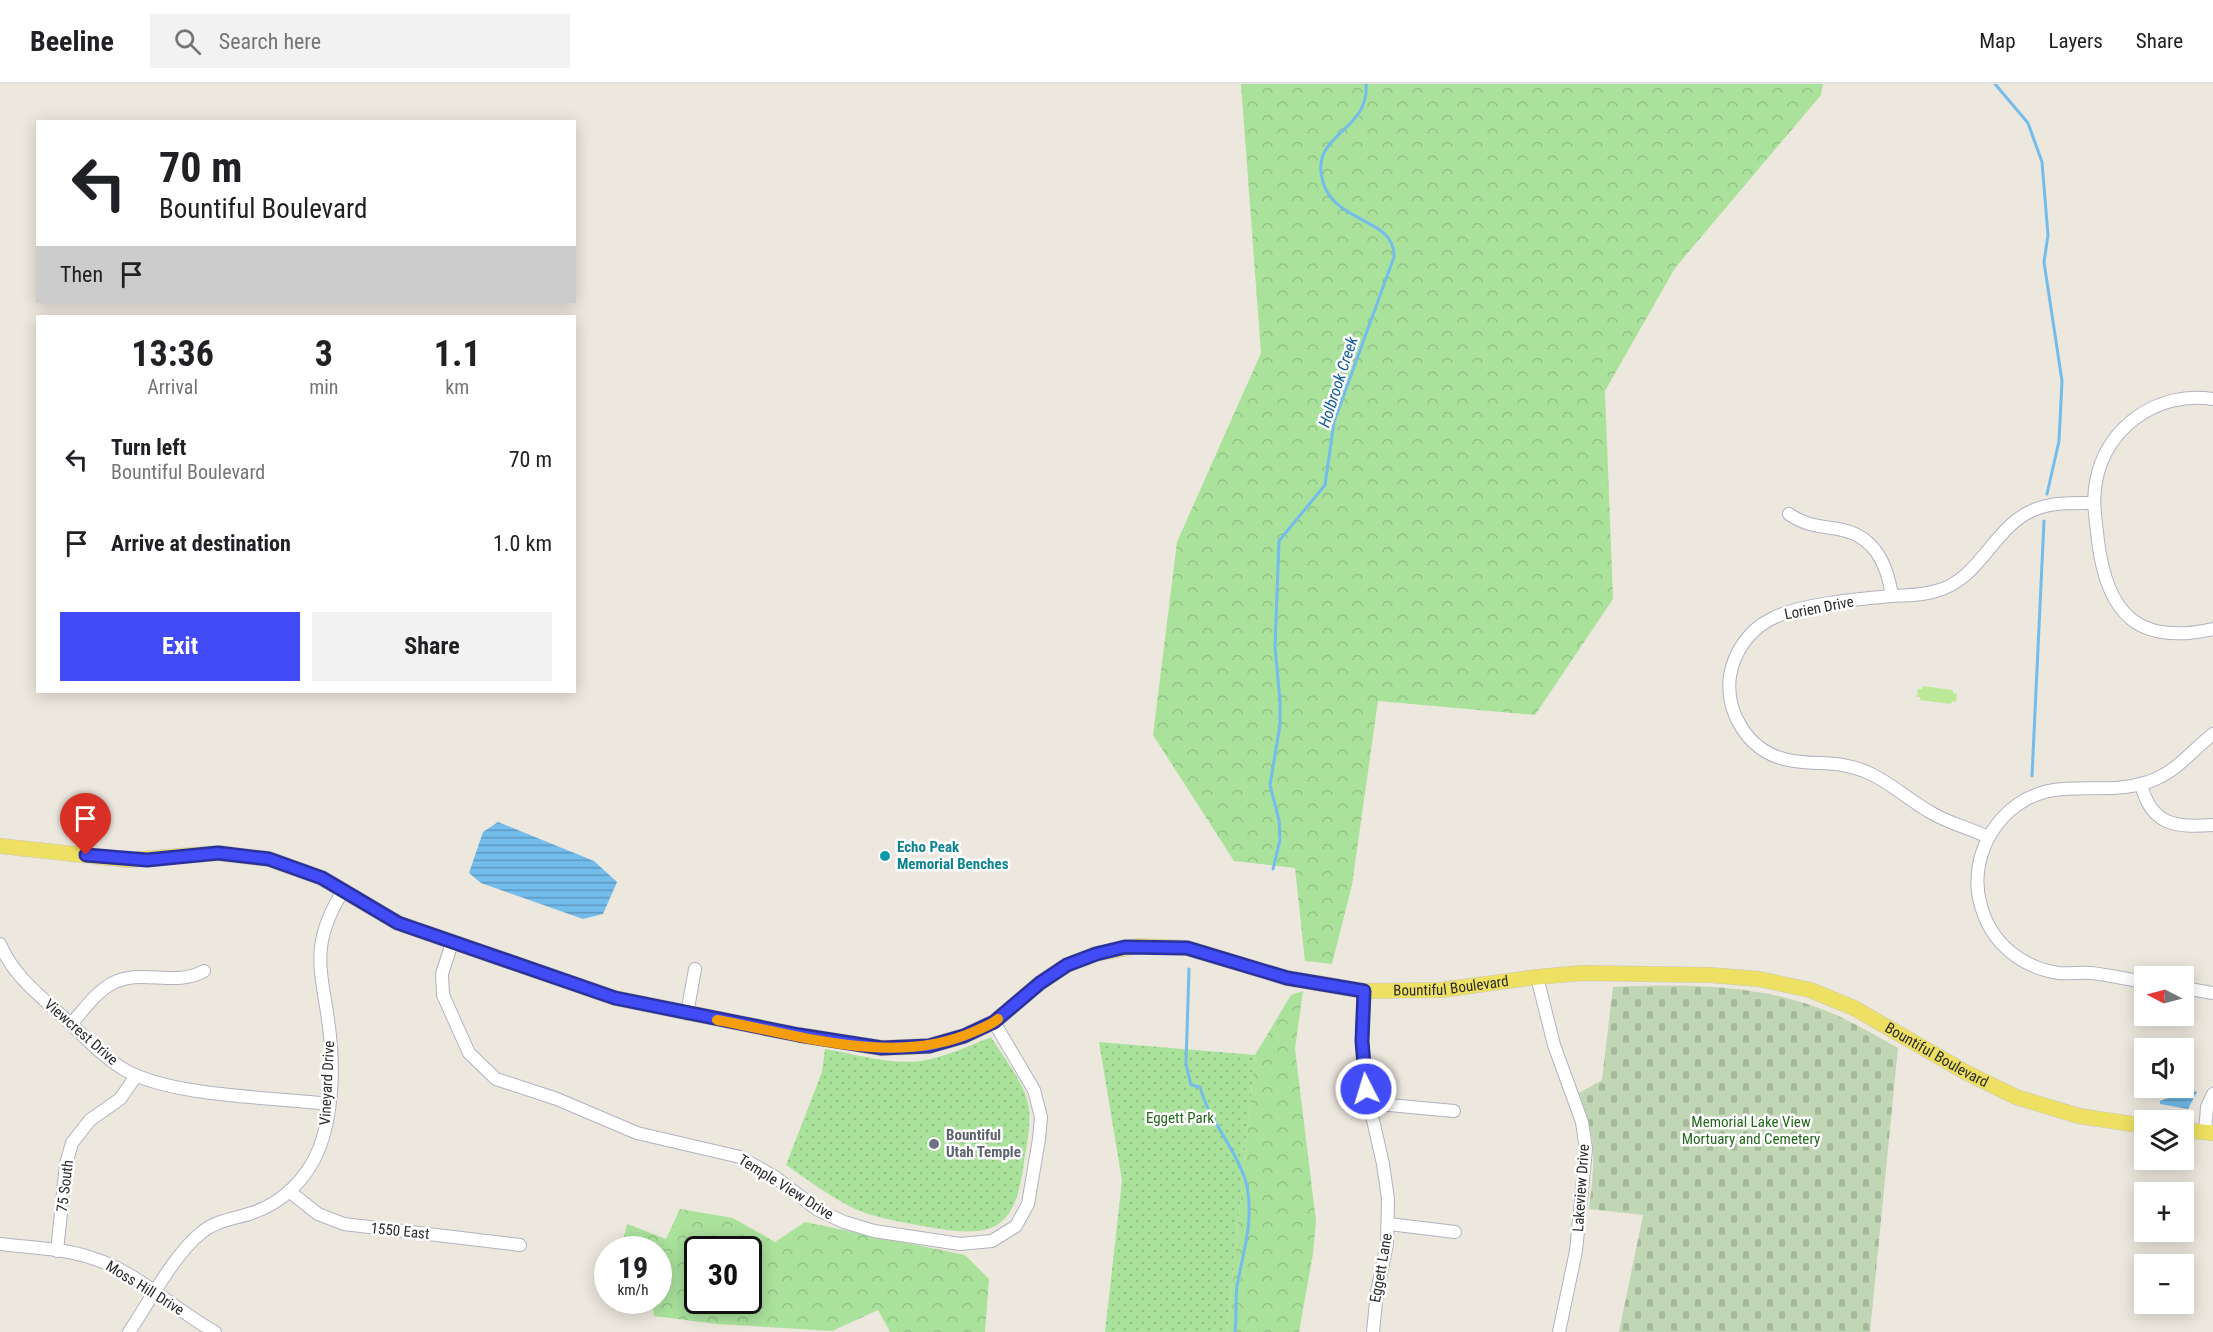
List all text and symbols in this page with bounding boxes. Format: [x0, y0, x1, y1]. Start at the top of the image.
search box [150, 14, 570, 68]
text: Beeline [30, 25, 114, 58]
icon: search [171, 25, 204, 58]
text: Search here [219, 29, 321, 54]
text: Map [1979, 29, 2016, 53]
text: Layers [2049, 29, 2103, 53]
text: Share [2136, 29, 2183, 53]
text: 70 m [159, 143, 242, 192]
icon: left [60, 144, 138, 222]
text: Bountiful Boulevard [159, 193, 367, 225]
icon: arrive [115, 258, 148, 291]
text: Then [60, 262, 103, 287]
text: 13:36 [131, 333, 214, 375]
text: 3 [315, 333, 333, 375]
text: 1.1 [434, 333, 481, 375]
water label: Holbrook Creek [1314, 333, 1362, 430]
text: Arrival [147, 375, 198, 399]
text: min [309, 375, 339, 399]
text: km [445, 375, 469, 399]
text: Turn left [111, 435, 186, 460]
icon: left [60, 443, 93, 476]
text: 70 m [509, 447, 552, 472]
text: Bountiful Boulevard [111, 460, 265, 484]
icon: arrive [60, 527, 93, 560]
text: Arrive at destination [111, 531, 291, 556]
text: 1.0 km [493, 531, 552, 556]
street label: Lorien Drive [1783, 592, 1855, 624]
button: Exit [60, 612, 300, 681]
button: Share [312, 612, 552, 681]
pin [60, 793, 111, 855]
icon: arrive [69, 802, 102, 835]
place label: Echo Peak Memorial Benches [897, 838, 1009, 873]
marker: Echo Peak Memorial Benches [878, 849, 892, 863]
north arrow [2134, 966, 2194, 1026]
map controls [2134, 966, 2194, 1314]
street label: Bountiful Boulevard [1393, 972, 1510, 1000]
street label: Viewcrest Drive [41, 995, 121, 1069]
street label: Bountiful Boulevard [1882, 1019, 1991, 1091]
button: sound [2134, 1038, 2194, 1098]
street label: Vineyard Drive [316, 1040, 338, 1126]
position arrow [1334, 1057, 1398, 1121]
park label: Eggett Park [1146, 1109, 1214, 1127]
button: layers [2134, 1110, 2194, 1170]
park label: Memorial Lake View Mortuary and Cemetery [1682, 1113, 1820, 1148]
place label: Bountiful Utah Temple [946, 1126, 1021, 1161]
marker: Bountiful Utah Temple [927, 1137, 941, 1151]
street label: Lakeview Drive [1569, 1144, 1593, 1232]
street label: Temple View Drive [735, 1151, 837, 1223]
street label: 75 South [53, 1159, 77, 1213]
button: + [2134, 1182, 2194, 1242]
street label: 1550 East [370, 1219, 430, 1243]
street label: Eggett Lane [1366, 1232, 1396, 1304]
speed limit sign: 30 [684, 1236, 762, 1314]
text: 19 [618, 1250, 648, 1285]
button: − [2134, 1254, 2194, 1314]
street label: Moss Hill Drive [102, 1257, 188, 1319]
text: km/h [618, 1281, 648, 1299]

